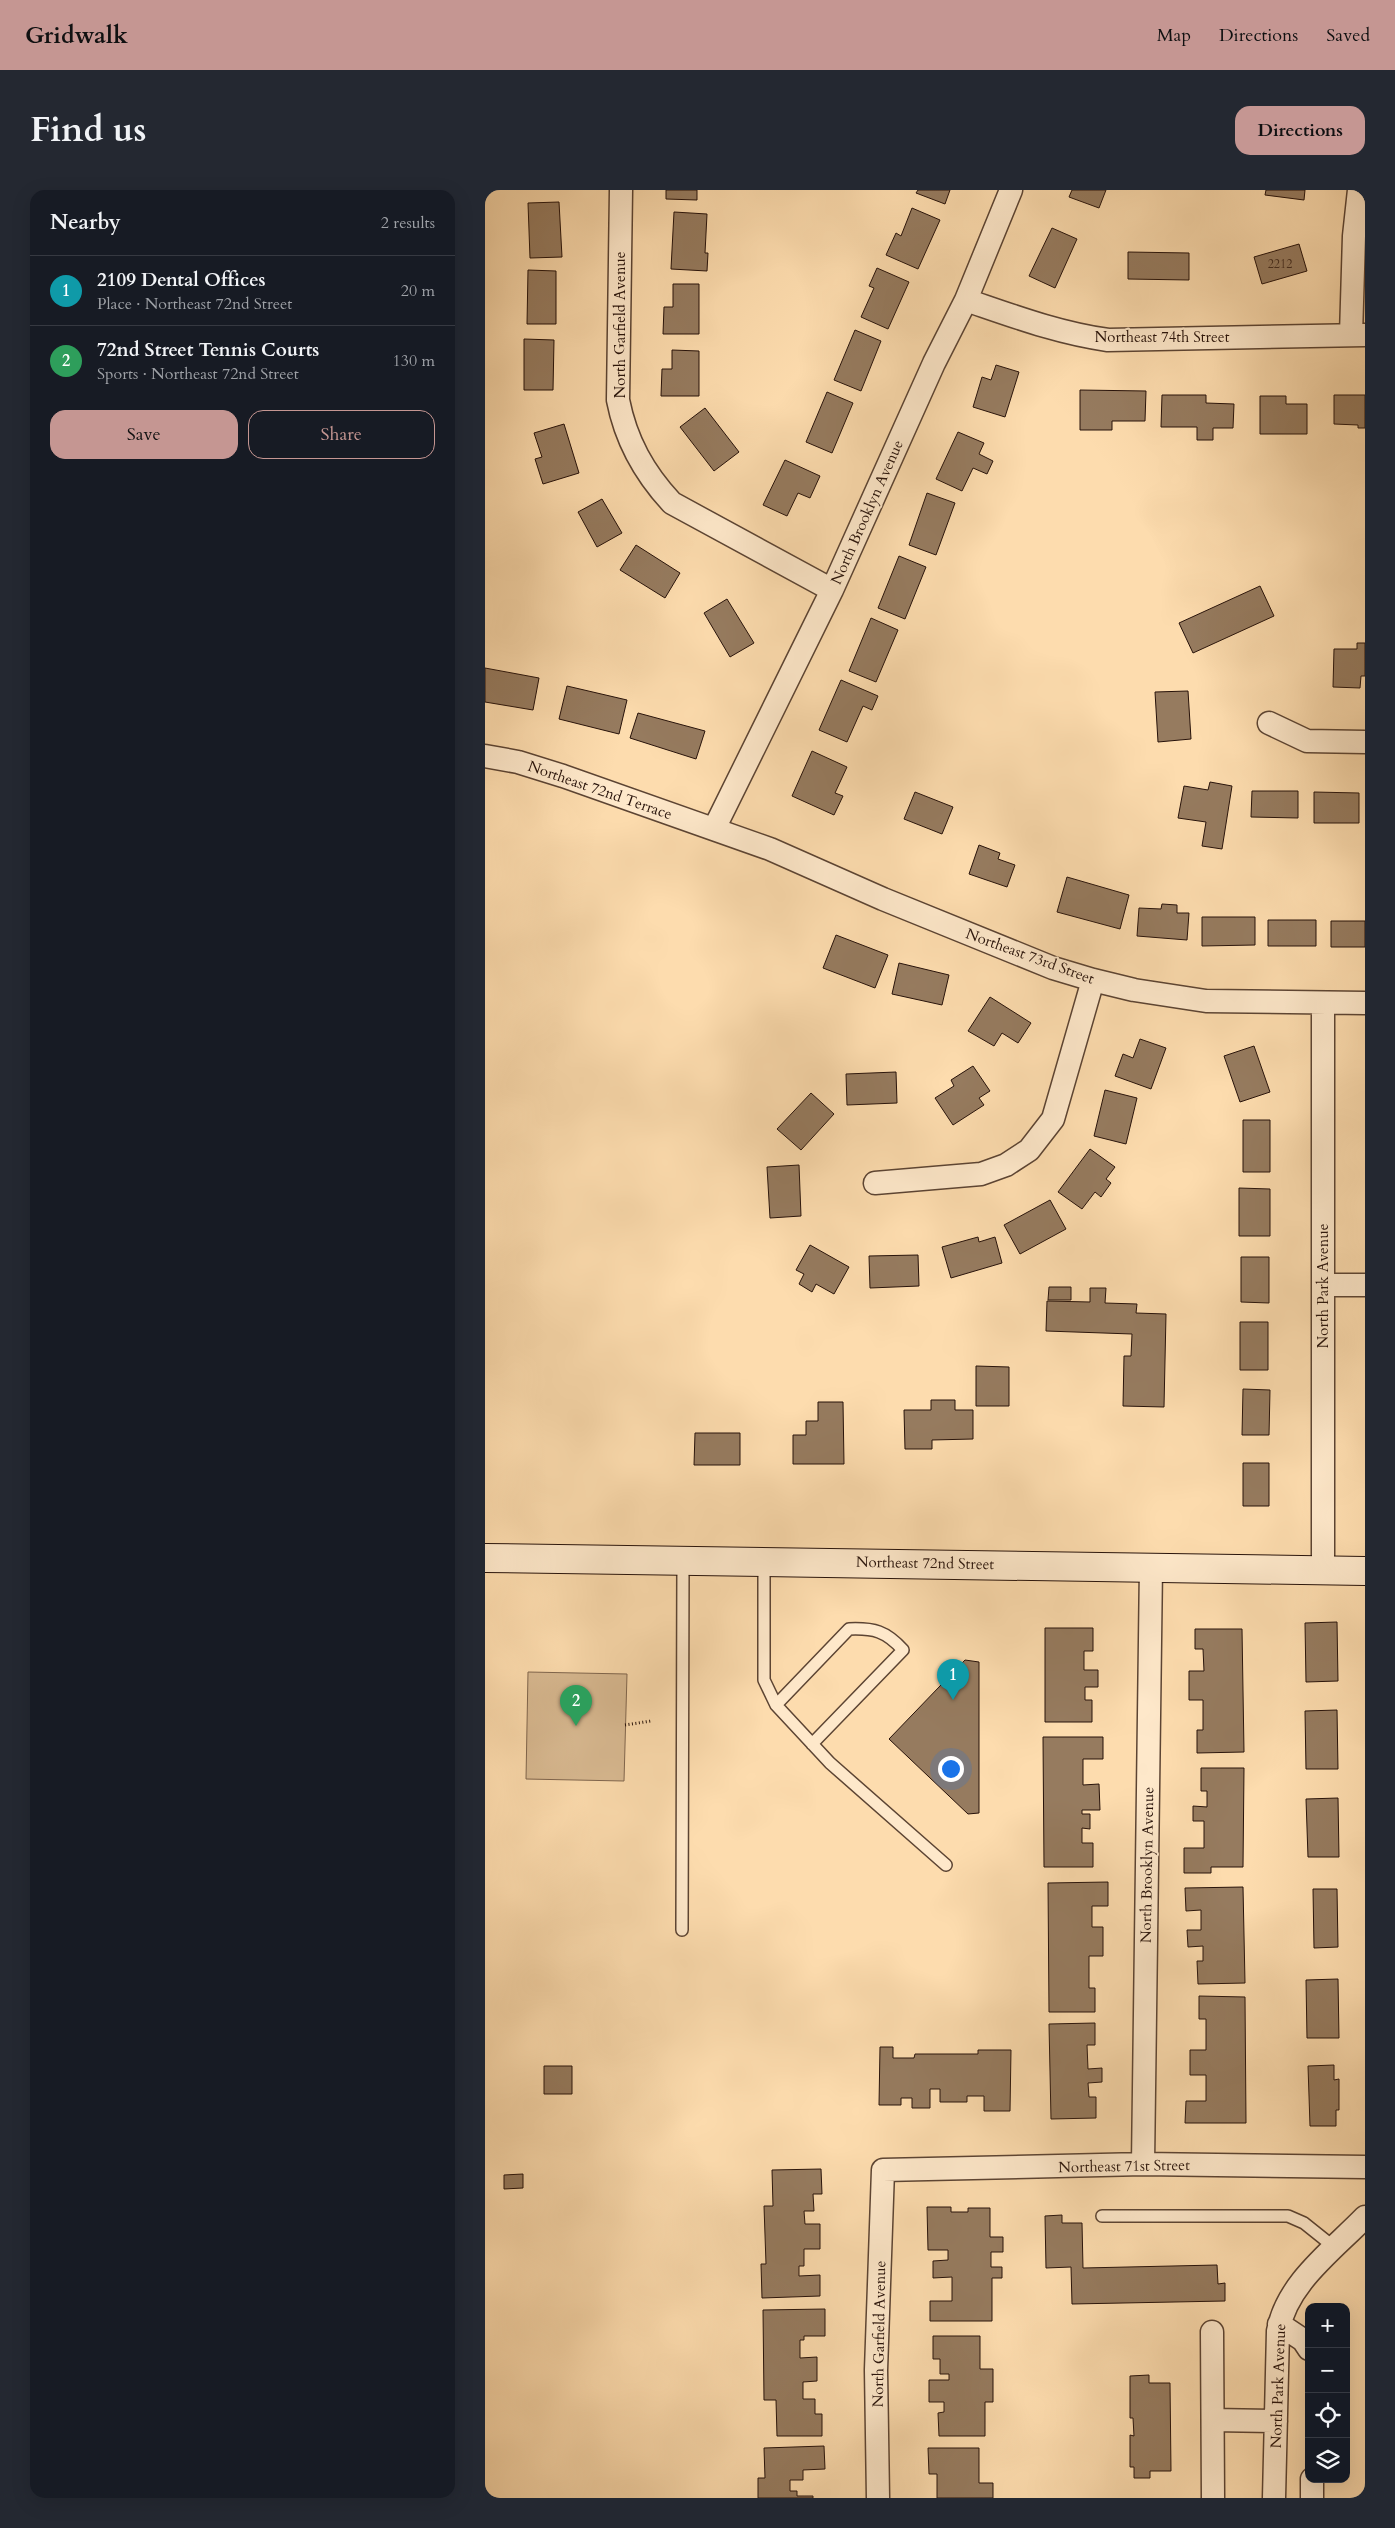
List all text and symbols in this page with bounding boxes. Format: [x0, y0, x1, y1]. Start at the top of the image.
text: Gridwalk [25, 19, 128, 52]
text: Map [1157, 23, 1191, 48]
text: Directions [1219, 23, 1298, 48]
text: Saved [1326, 23, 1370, 48]
text: Find us [30, 106, 146, 154]
button: Directions [1235, 106, 1365, 155]
text: Nearby [50, 208, 121, 237]
text: 2 results [381, 212, 435, 234]
street label: North Garfield Avenue [610, 251, 630, 398]
house number: 2212 [1268, 256, 1292, 272]
text: 2109 Dental Offices [97, 267, 266, 293]
text: 1 [62, 280, 70, 302]
text: 20 m [401, 280, 435, 302]
text: Place · Northeast 72nd Street [97, 293, 292, 315]
street label: Northeast 74th Street [1095, 327, 1230, 347]
text: 72nd Street Tennis Courts [97, 337, 319, 363]
text: 2 [62, 350, 70, 372]
text: 130 m [393, 350, 435, 372]
text: Sports · Northeast 72nd Street [97, 363, 299, 385]
button: Save [50, 410, 238, 459]
button: Share [248, 410, 435, 459]
street label: North Brooklyn Avenue [826, 436, 908, 587]
street label: Northeast 72nd Terrace [525, 756, 675, 824]
street label: Northeast 73rd Street [963, 923, 1097, 989]
street label: North Park Avenue [1313, 1223, 1333, 1348]
street label: Northeast 72nd Street [856, 1552, 995, 1574]
pin: 1 [937, 1659, 969, 1700]
pin: 2 [560, 1685, 592, 1726]
your location [938, 1756, 964, 1782]
street label: North Brooklyn Avenue [1136, 1787, 1158, 1943]
street label: Northeast 71st Street [1058, 2155, 1190, 2177]
street label: North Garfield Avenue [868, 2260, 890, 2408]
map controls [1305, 2303, 1350, 2483]
button: + [1305, 2303, 1350, 2348]
street label: North Park Avenue [1266, 2323, 1290, 2449]
button: − [1305, 2348, 1350, 2393]
button: locate [1305, 2393, 1350, 2438]
button: layers [1305, 2438, 1350, 2483]

